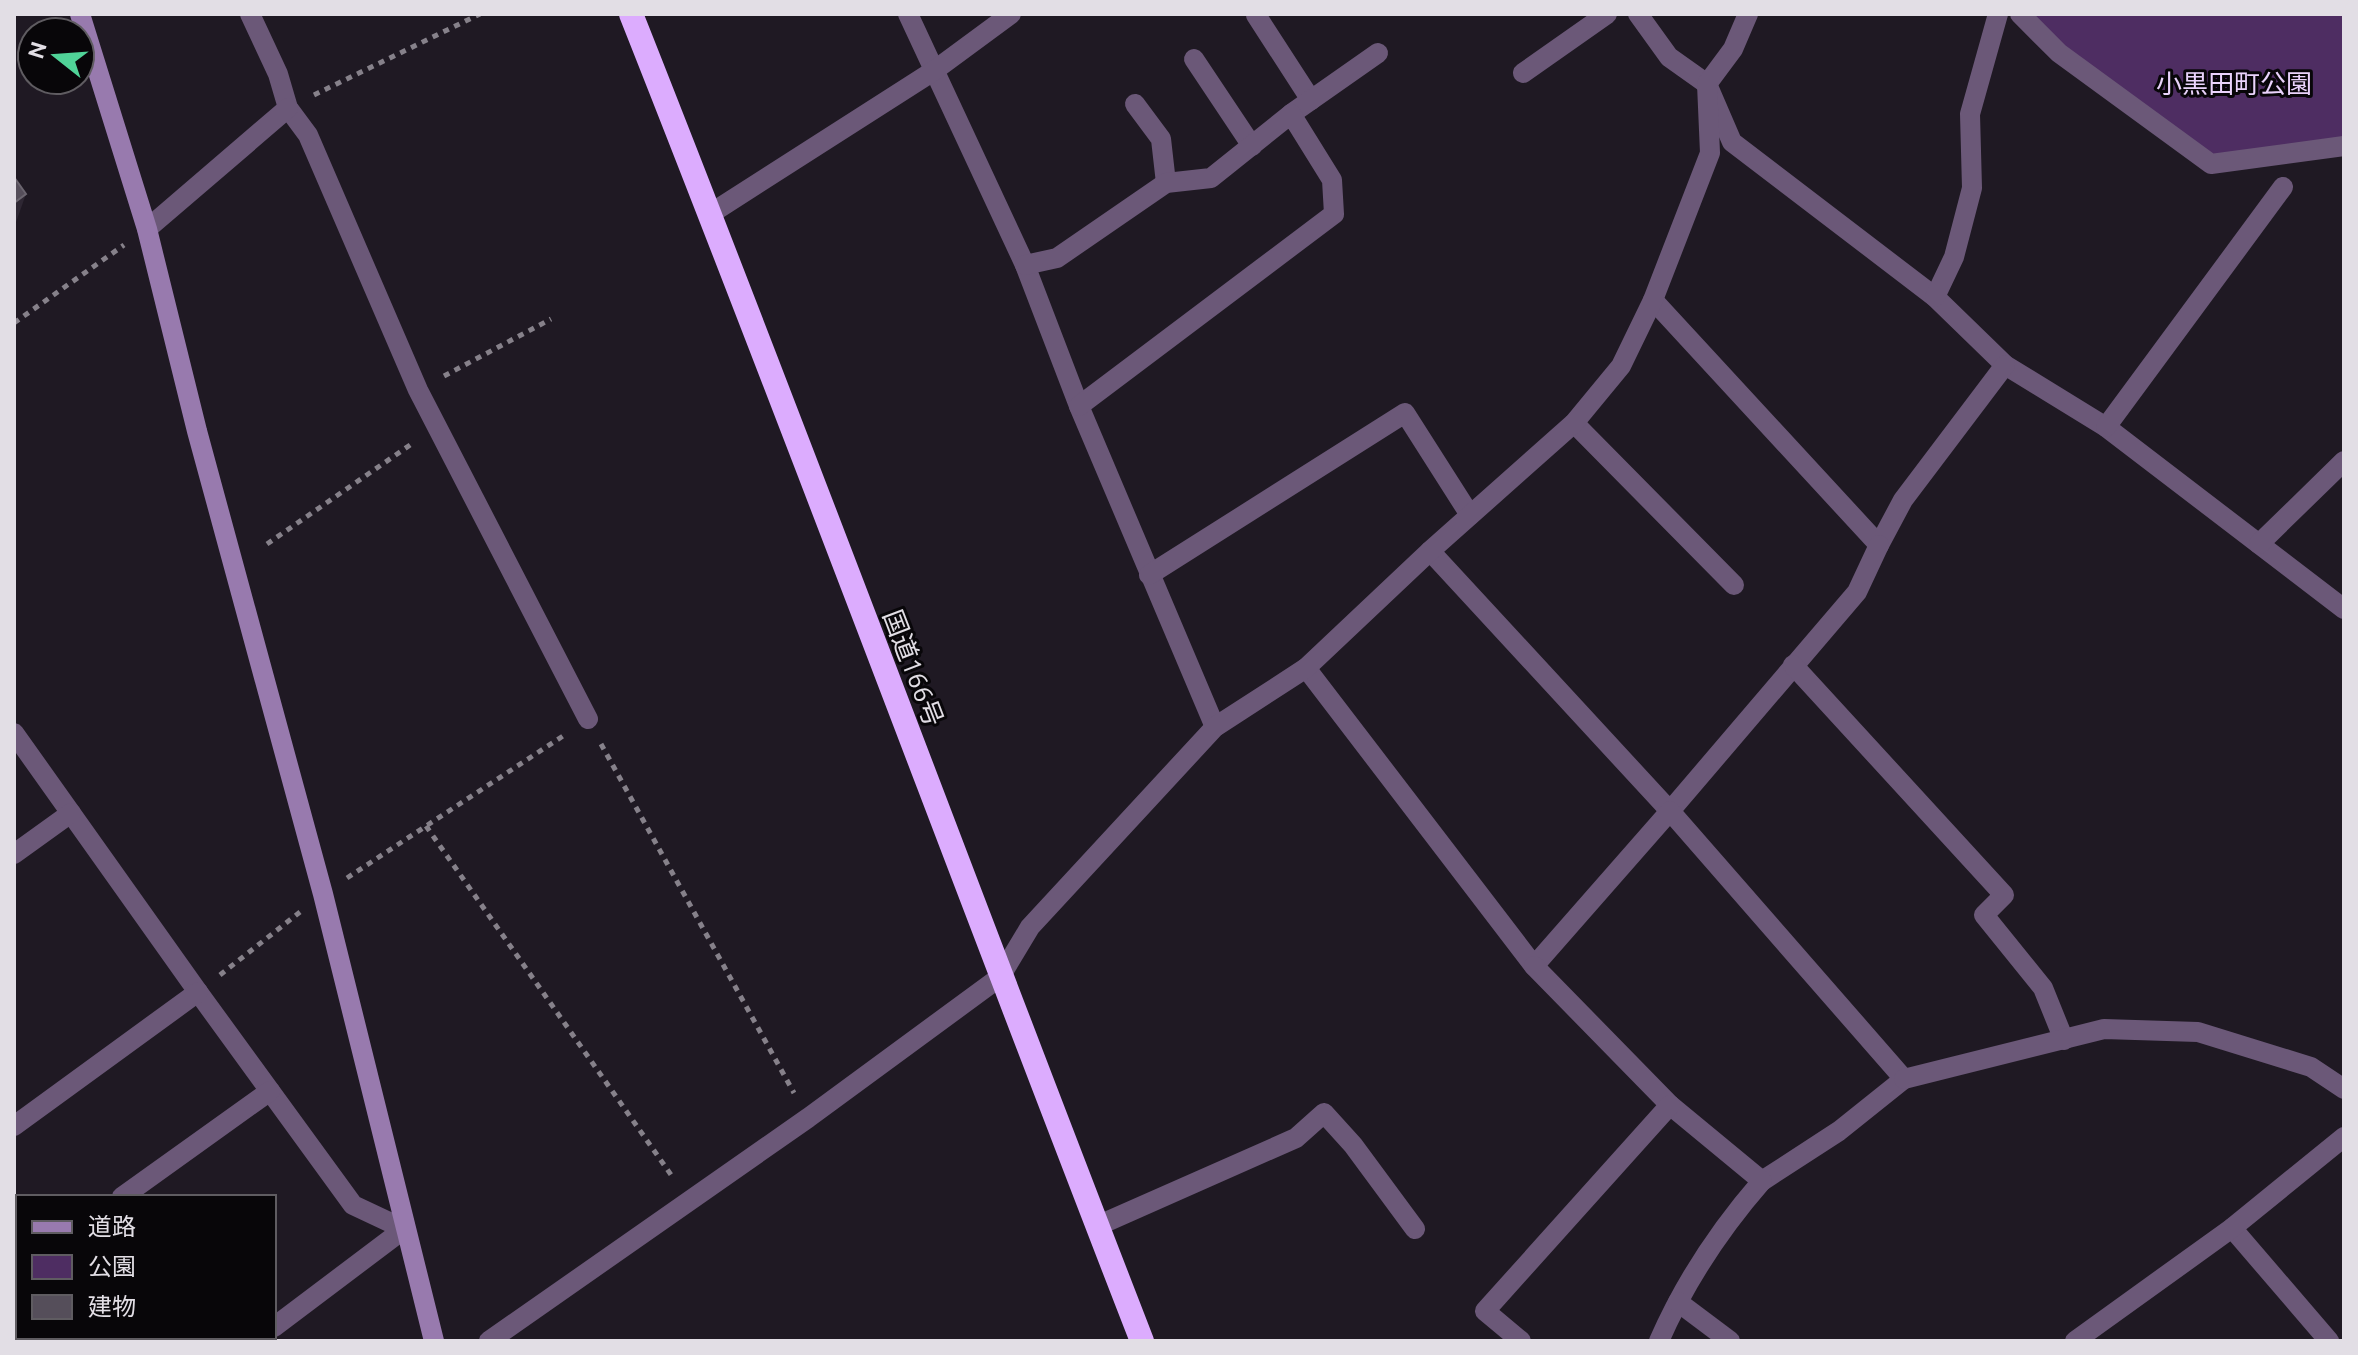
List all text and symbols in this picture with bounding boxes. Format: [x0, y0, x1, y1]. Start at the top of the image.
north arrow [16, 16, 96, 96]
text: N [22, 38, 51, 62]
park label: 小黒田町公園 [2156, 69, 2312, 98]
street label: 国道166号 [878, 606, 949, 730]
legend [16, 1195, 276, 1339]
text: 道路 [88, 1213, 136, 1240]
text: 公園 [88, 1253, 136, 1280]
text: 建物 [88, 1293, 136, 1320]

